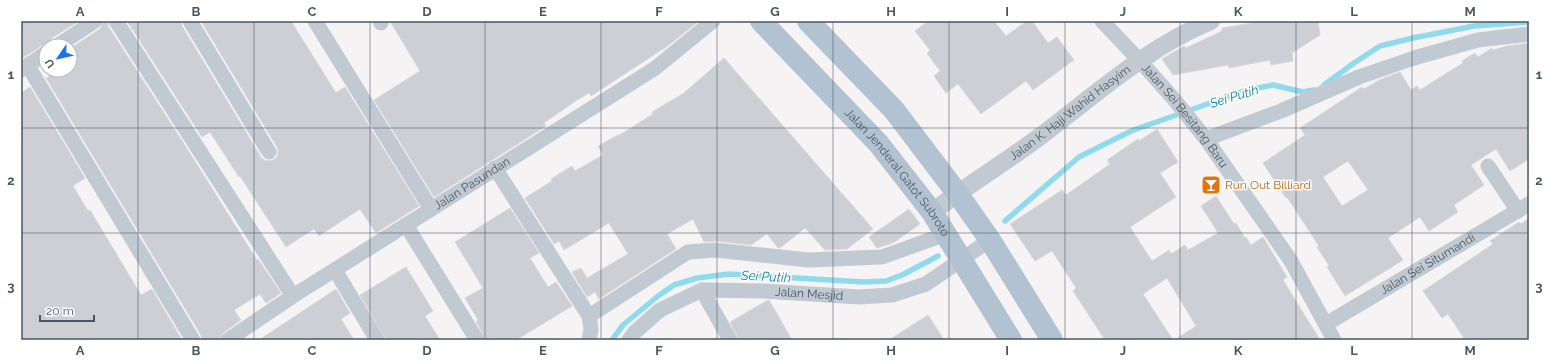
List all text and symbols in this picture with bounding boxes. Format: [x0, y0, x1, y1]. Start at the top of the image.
text: A [76, 4, 85, 19]
text: B [192, 4, 201, 19]
text: C [308, 4, 317, 19]
text: D [422, 4, 432, 19]
text: E [539, 4, 547, 19]
text: F [655, 4, 663, 19]
text: G [770, 4, 780, 19]
text: H [886, 4, 896, 19]
text: I [1005, 4, 1009, 19]
text: J [1120, 4, 1126, 19]
text: K [1234, 4, 1243, 19]
text: L [1350, 4, 1358, 19]
text: M [1464, 4, 1476, 19]
north arrow [38, 38, 78, 78]
text: U [42, 56, 58, 70]
street label: Jalan Sei Besitang Baru [1139, 61, 1231, 170]
street label: Jalan K. Haji Wahid Hasyim [1007, 62, 1133, 163]
text: 1 [8, 67, 15, 82]
text: 1 [1536, 67, 1543, 82]
water label: Sei Putih [1207, 82, 1260, 111]
street label: Jalan Jenderal Gatot Subroto [842, 106, 952, 239]
street label: Jalan Pasundan [432, 154, 513, 212]
text: 2 [7, 173, 15, 188]
text: 2 [1535, 173, 1543, 188]
bar icon: Run Out Billiard [1200, 174, 1222, 196]
place label: Run Out Billiard [1225, 178, 1311, 192]
street label: Jalan Sei Situmandi [1378, 230, 1478, 297]
water label: Sei Putih [740, 268, 791, 285]
text: 3 [7, 279, 15, 294]
text: 3 [1535, 279, 1543, 294]
street label: Jalan Mesjid [775, 285, 844, 303]
scale bar [40, 297, 94, 323]
text: 20 m [46, 304, 74, 318]
text: A [76, 343, 85, 358]
text: B [192, 343, 201, 358]
text: C [308, 343, 317, 358]
text: D [422, 343, 432, 358]
text: E [539, 343, 547, 358]
text: F [655, 343, 663, 358]
text: G [770, 343, 780, 358]
text: H [886, 343, 896, 358]
text: I [1005, 343, 1009, 358]
text: J [1120, 343, 1126, 358]
text: K [1234, 343, 1243, 358]
text: L [1350, 343, 1358, 358]
text: M [1464, 343, 1476, 358]

